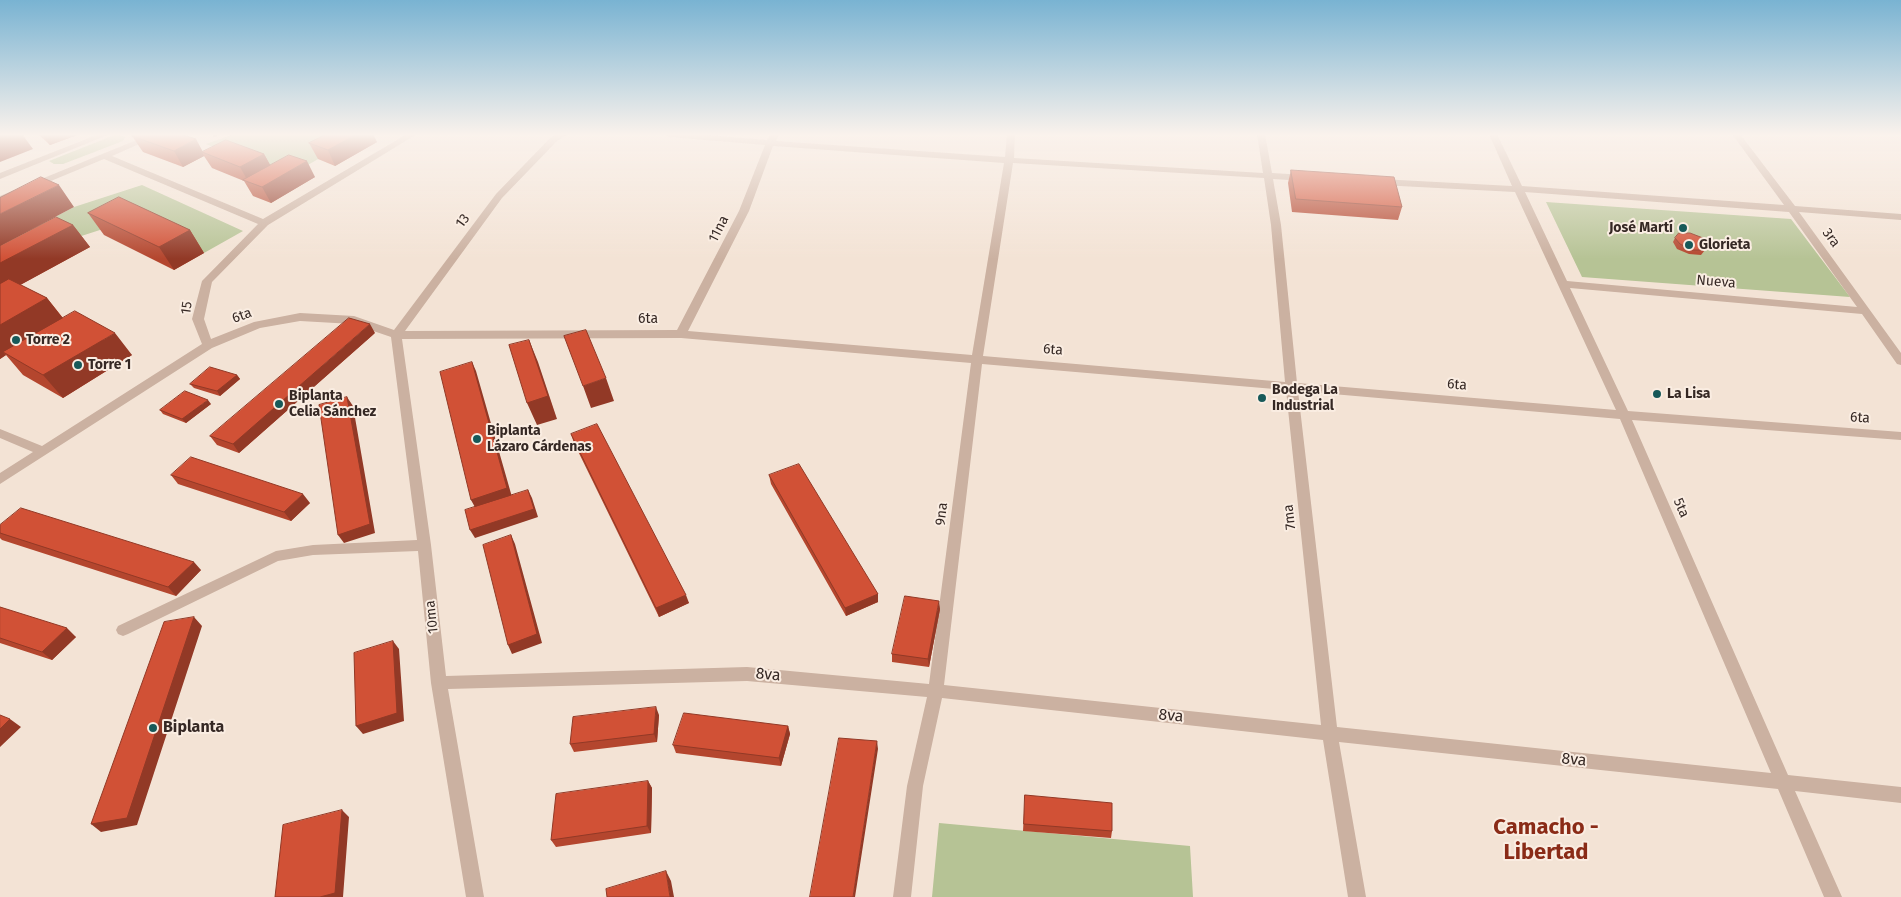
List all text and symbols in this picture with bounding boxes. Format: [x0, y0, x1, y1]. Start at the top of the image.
street label: 13 [452, 211, 474, 231]
street label: 11na [705, 213, 733, 245]
place label: José Martí [1609, 220, 1673, 236]
marker: José Martí [1677, 222, 1689, 234]
street label: 3ra [1818, 225, 1844, 251]
place label: Glorieta [1699, 237, 1750, 253]
marker: Glorieta [1683, 239, 1695, 251]
street label: Nueva [1696, 272, 1736, 292]
street label: 15 [178, 300, 196, 316]
street label: 6ta [230, 305, 254, 327]
street label: 6ta [638, 311, 658, 327]
place label: Torre 2 [26, 332, 70, 348]
marker: Torre 2 [10, 334, 22, 346]
street label: 6ta [1042, 341, 1064, 359]
place label: Torre 1 [88, 357, 131, 373]
marker: Torre 1 [72, 359, 84, 371]
street label: 6ta [1446, 376, 1468, 394]
place label: Bodega La Industrial [1272, 382, 1338, 414]
place label: La Lisa [1667, 386, 1710, 402]
place label: Biplanta Celia Sánchez [289, 388, 376, 421]
marker: La Lisa [1651, 388, 1663, 400]
marker: Bodega La Industrial [1256, 392, 1268, 404]
marker: Biplanta Celia Sánchez [273, 398, 285, 410]
street label: 6ta [1849, 409, 1871, 427]
place label: Biplanta Lázaro Cárdenas [487, 423, 592, 456]
marker: Biplanta Lázaro Cárdenas [471, 433, 483, 445]
street label: 5ta [1669, 496, 1693, 520]
street label: 9na [932, 501, 952, 527]
street label: 7ma [1280, 503, 1300, 531]
street label: 10ma [422, 599, 442, 635]
street label: 8va [755, 664, 781, 686]
street label: 8va [1158, 705, 1184, 727]
place label: Biplanta [163, 718, 224, 738]
marker: Biplanta [147, 722, 159, 734]
street label: 8va [1561, 749, 1587, 771]
district label: Camacho - Libertad [1493, 815, 1599, 866]

